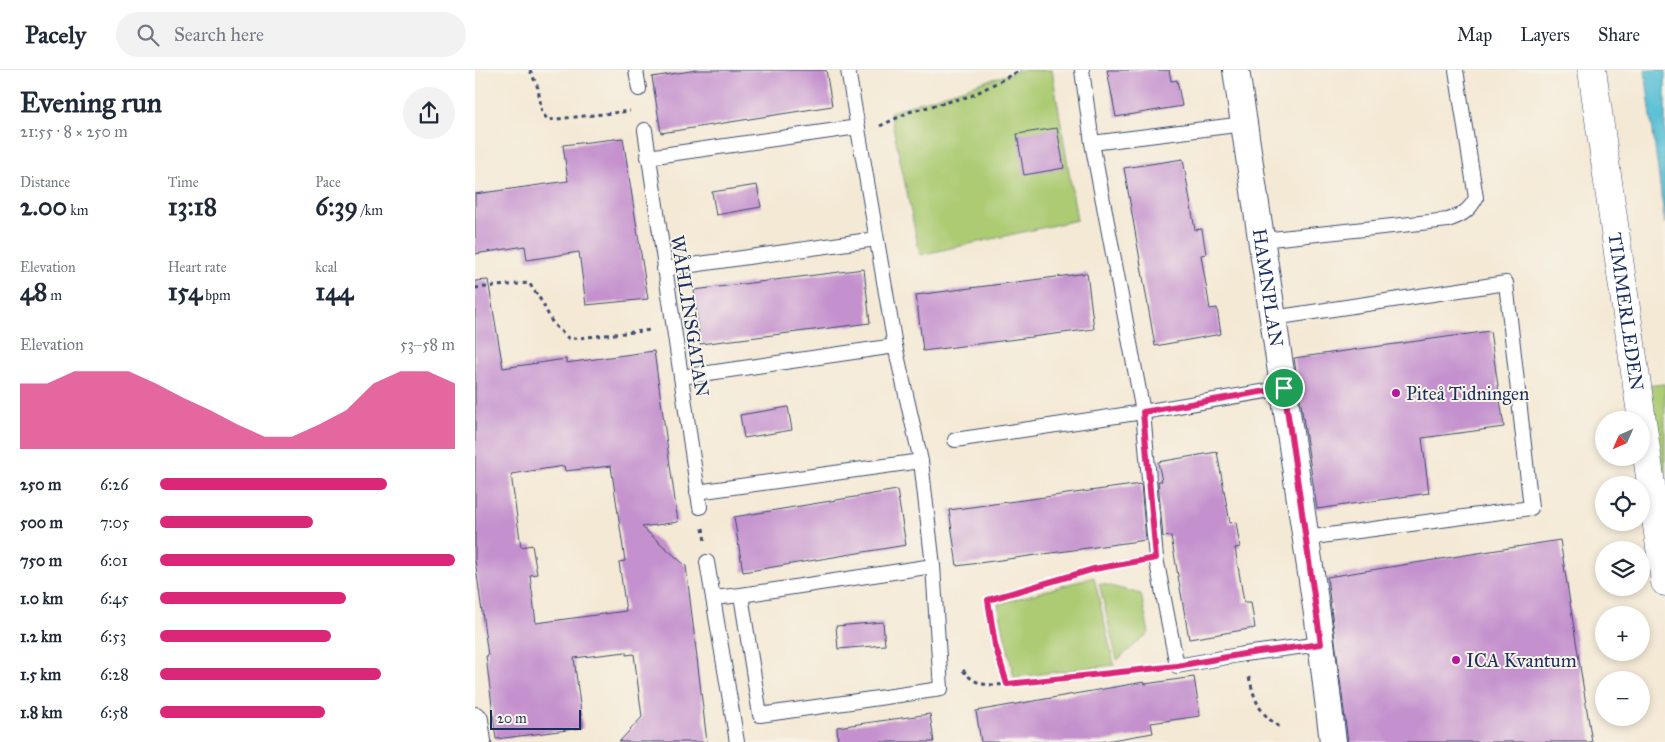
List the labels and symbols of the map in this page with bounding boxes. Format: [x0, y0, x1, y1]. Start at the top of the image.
street label: HAMNPLAN [1248, 227, 1289, 348]
street label: TIMMERLEDEN [1604, 231, 1649, 392]
street label: WÅHLINSGATAN [666, 234, 714, 398]
pin [1263, 367, 1305, 409]
place label: Piteå Tidningen [1406, 382, 1529, 406]
marker: Piteå Tidningen [1390, 387, 1402, 399]
north arrow [1595, 411, 1650, 466]
place label: ICA Kvantum [1466, 649, 1577, 672]
marker: ICA Kvantum [1450, 654, 1462, 666]
scale bar [490, 707, 581, 730]

